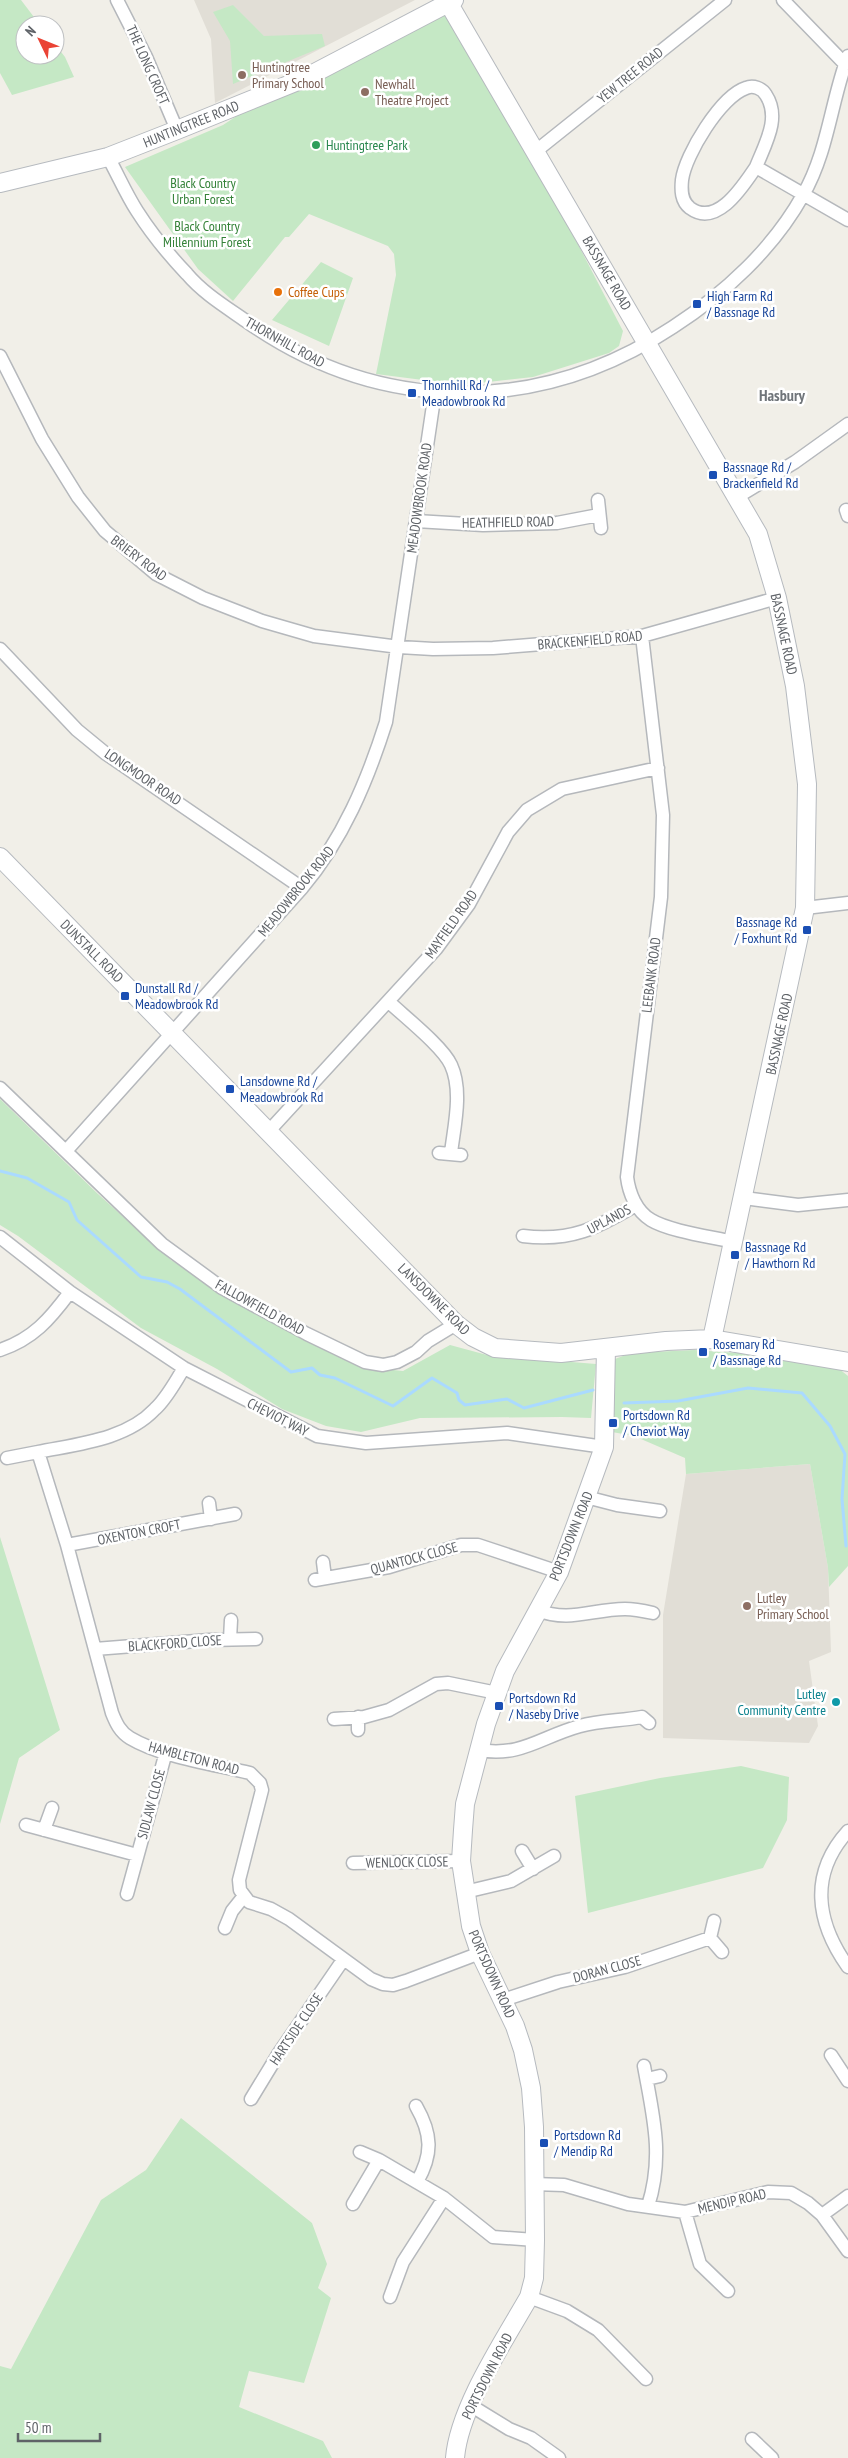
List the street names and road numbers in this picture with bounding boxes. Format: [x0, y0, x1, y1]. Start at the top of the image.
street label: THE LONG CROFT [122, 22, 174, 108]
street label: YEW TREE ROAD [593, 43, 667, 107]
street label: HUNTINGTREE ROAD [140, 97, 242, 151]
street label: BASSNAGE ROAD [579, 233, 635, 313]
street label: THORNHILL ROAD [242, 313, 328, 371]
street label: MEADOWBROOK ROAD [402, 442, 436, 554]
street label: HEATHFIELD ROAD [462, 512, 554, 532]
street label: BRIERY ROAD [107, 531, 171, 585]
street label: BASSNAGE ROAD [767, 592, 801, 676]
street label: BRACKENFIELD ROAD [537, 626, 643, 654]
street label: LONGMOOR ROAD [101, 745, 185, 809]
street label: MEADOWBROOK ROAD [254, 842, 338, 940]
street label: MAYFIELD ROAD [421, 886, 481, 962]
street label: DUNSTALL ROAD [57, 916, 127, 986]
street label: LEEBANK ROAD [637, 936, 665, 1014]
street label: BASSNAGE ROAD [762, 992, 796, 1076]
street label: UPLANDS [584, 1200, 634, 1238]
street label: LANSDOWNE ROAD [394, 1259, 474, 1339]
street label: FALLOWFIELD ROAD [212, 1275, 308, 1339]
street label: CHEVIOT WAY [244, 1394, 312, 1440]
street label: PORTSDOWN ROAD [545, 1489, 597, 1583]
street label: OXENTON CROFT [96, 1515, 183, 1549]
street label: QUANTOCK CLOSE [368, 1538, 460, 1578]
street label: BLACKFORD CLOSE [128, 1631, 222, 1655]
street label: HAMBLETON ROAD [147, 1737, 241, 1779]
street label: SIDLAW CLOSE [133, 1767, 169, 1841]
street label: WENLOCK CLOSE [365, 1852, 449, 1872]
street label: PORTSDOWN ROAD [465, 1927, 519, 2021]
street label: DORAN CLOSE [571, 1951, 643, 1987]
street label: HARTSIDE CLOSE [265, 1990, 327, 2068]
street label: MENDIP ROAD [696, 2184, 768, 2218]
street label: PORTSDOWN ROAD [458, 2330, 516, 2422]

